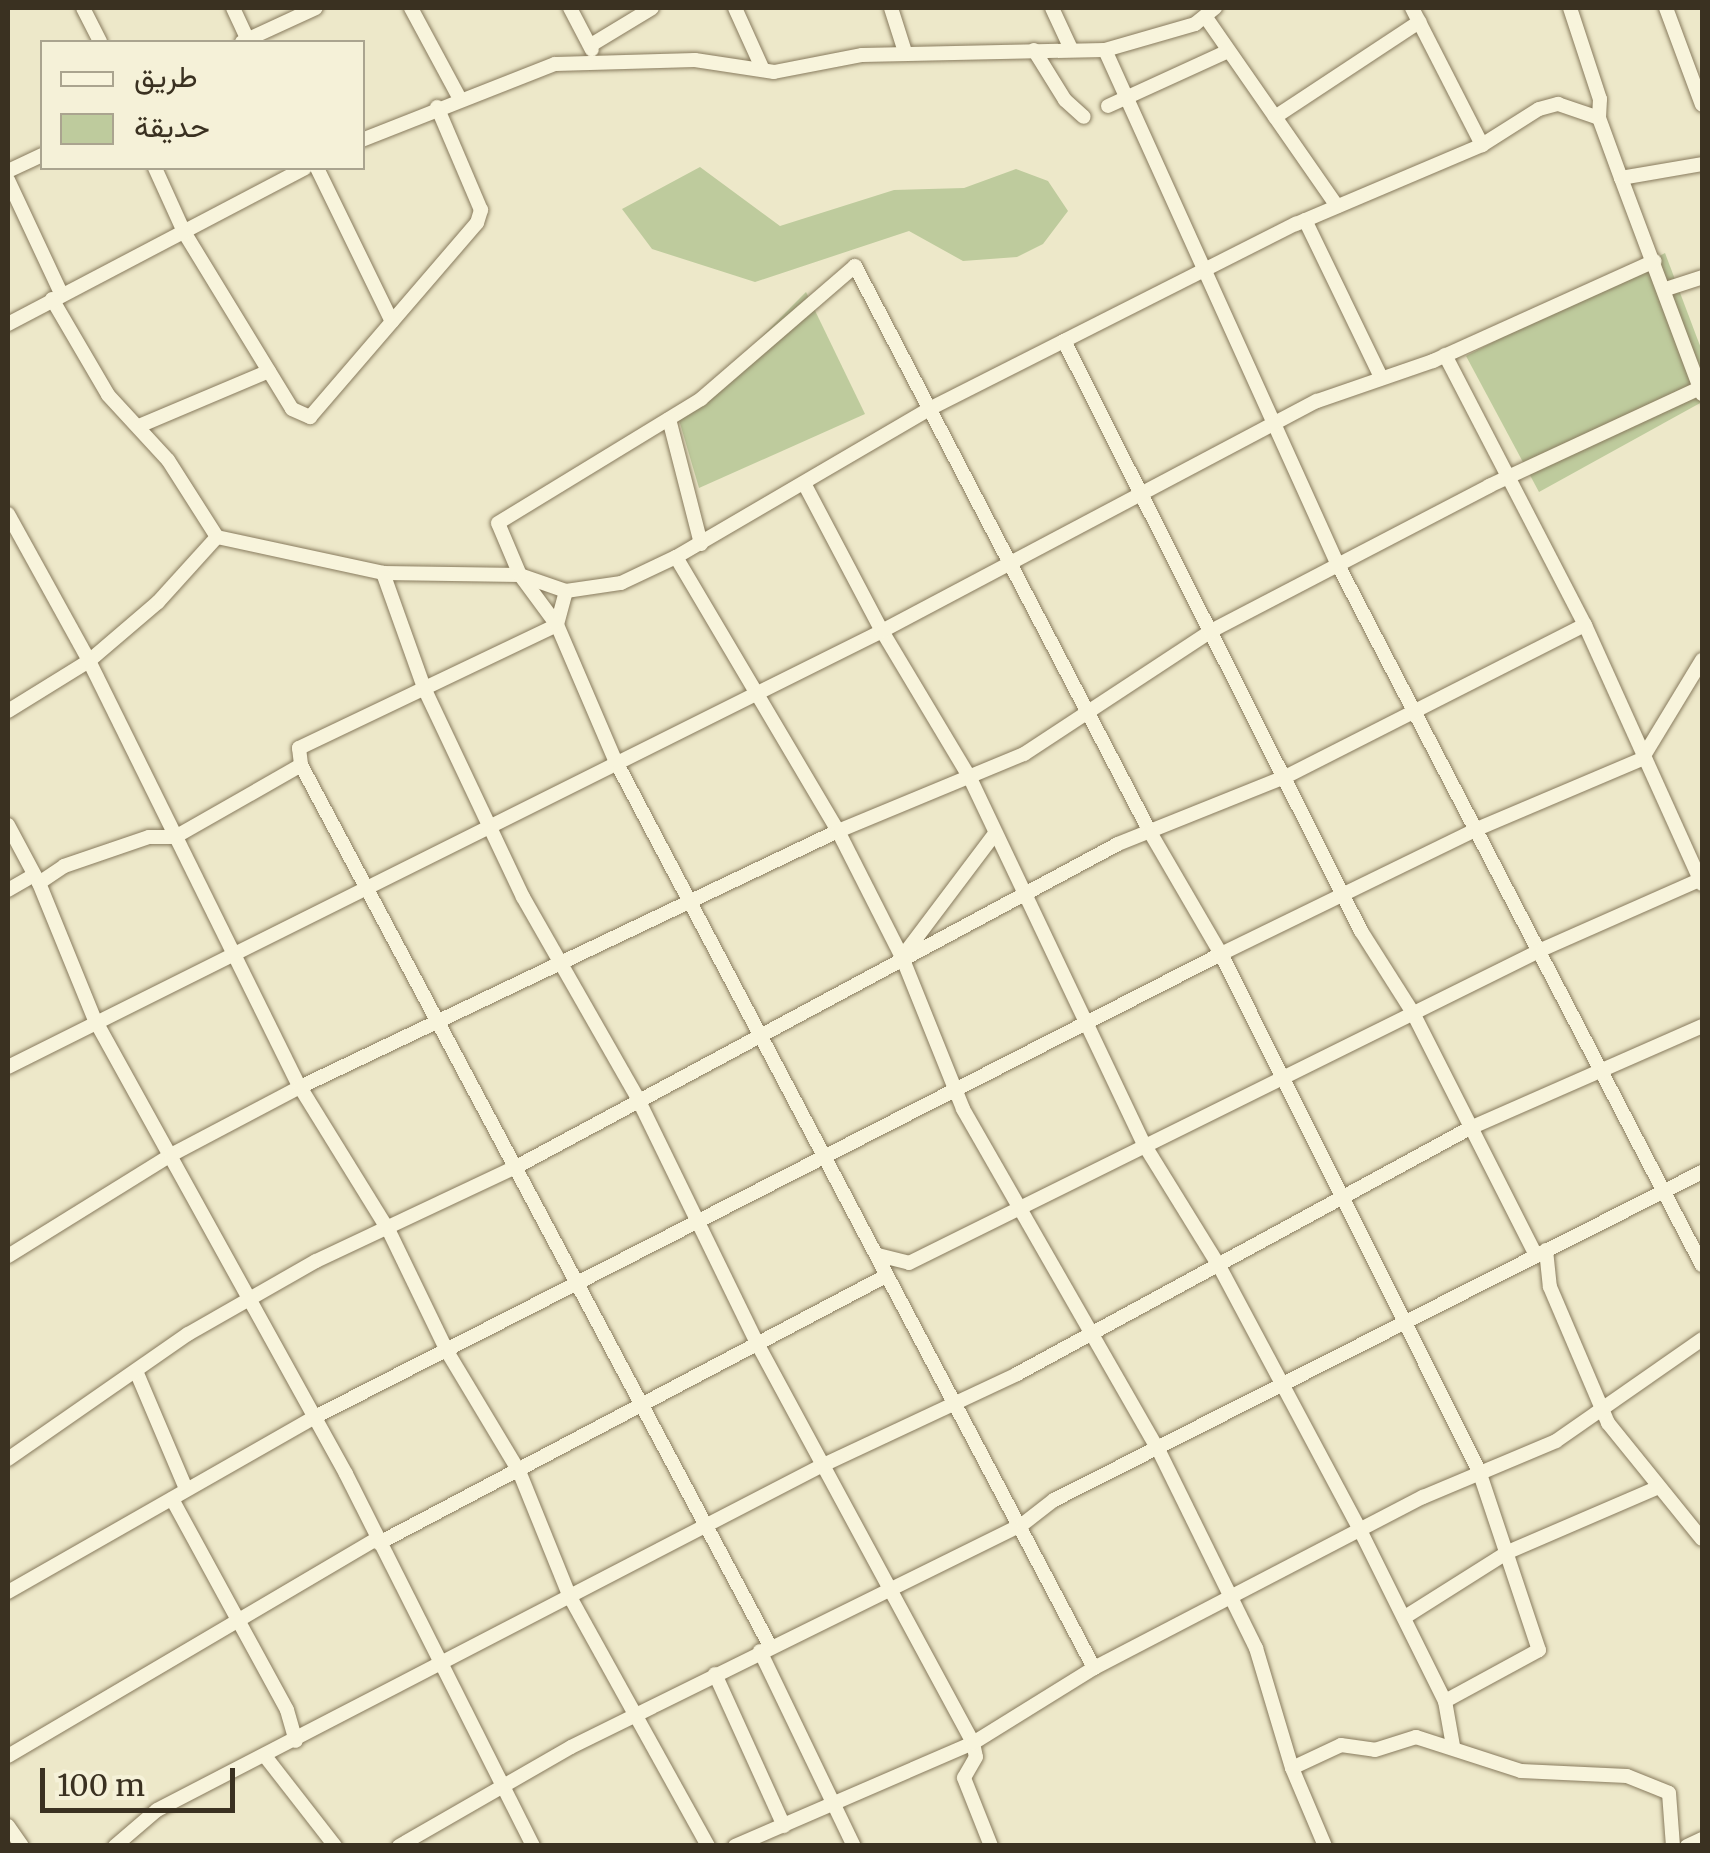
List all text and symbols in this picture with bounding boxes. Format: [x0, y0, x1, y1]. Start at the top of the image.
legend [40, 40, 365, 170]
text: طريق [134, 57, 198, 95]
text: حديقة [134, 107, 210, 145]
scale bar [45, 1748, 240, 1810]
text: 100 m [57, 1766, 145, 1804]

